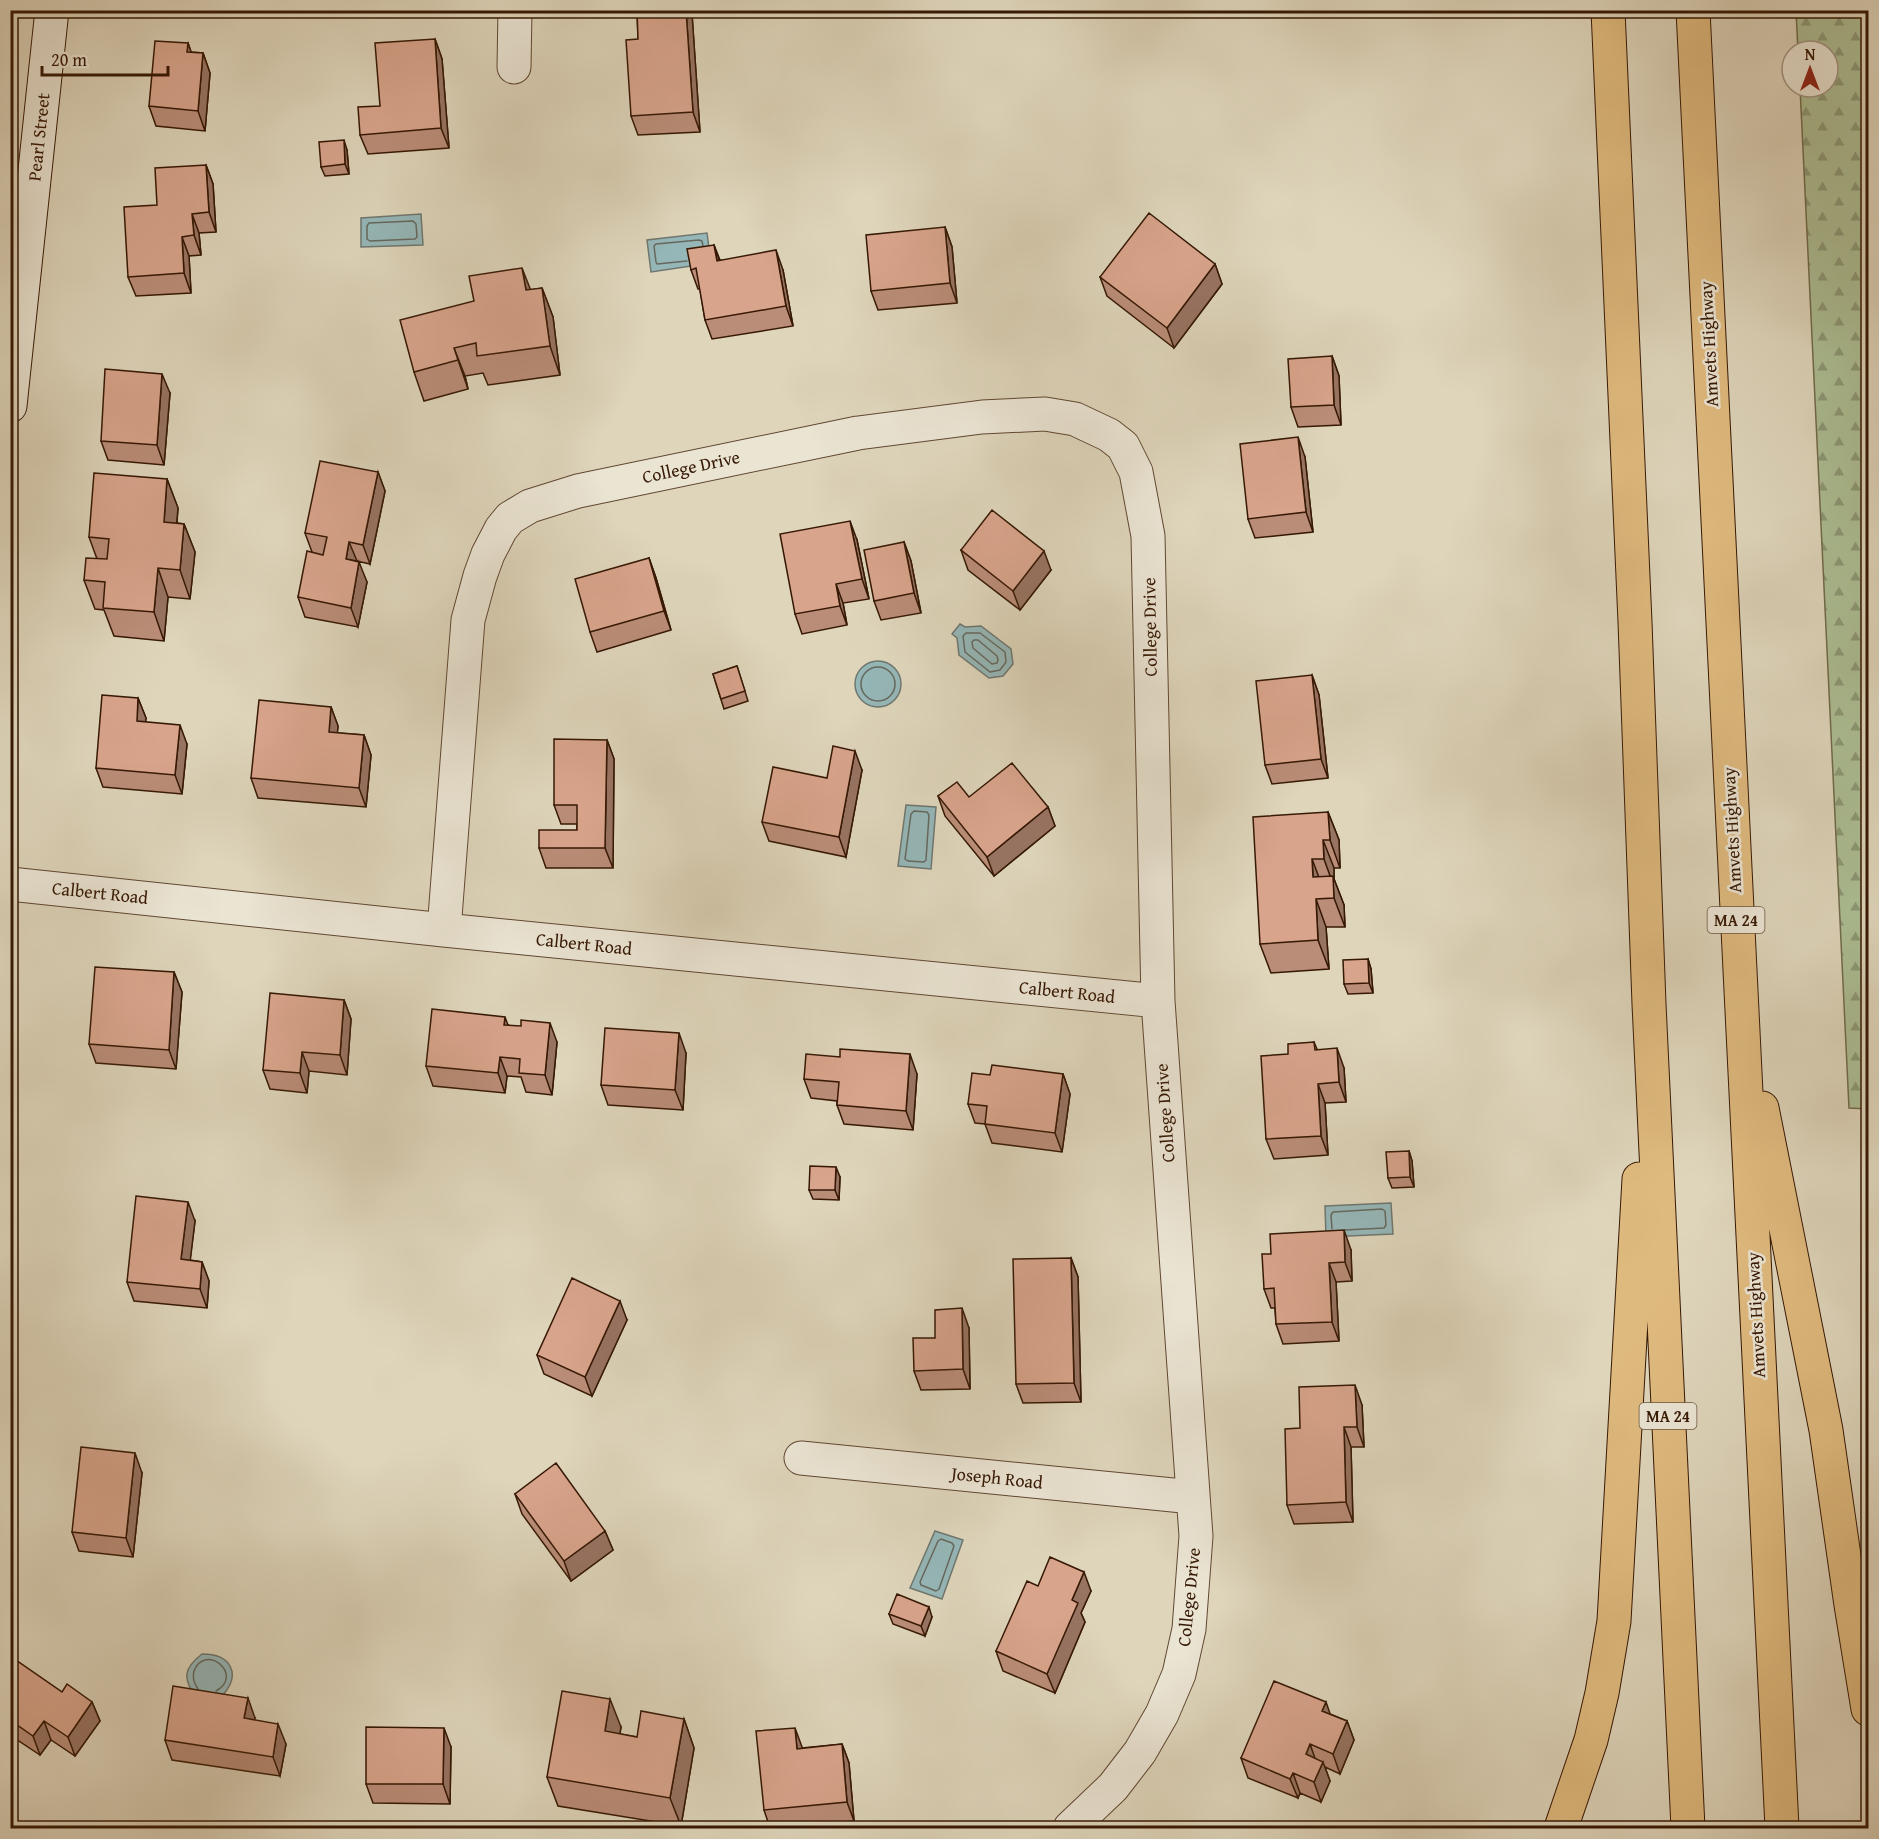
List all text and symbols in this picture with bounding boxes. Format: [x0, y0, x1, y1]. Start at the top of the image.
scale bar [42, 39, 168, 77]
north arrow [1780, 39, 1840, 99]
text: N [1805, 42, 1816, 66]
text: 20 m [51, 46, 87, 73]
street label: Pearl Street [20, 91, 57, 182]
street label: Amvets Highway [1692, 280, 1725, 408]
street label: College Drive [640, 443, 742, 490]
street label: College Drive [1135, 577, 1164, 677]
street label: Amvets Highway [1715, 766, 1748, 894]
street label: Calbert Road [51, 874, 150, 911]
road number: MA 24 [1708, 907, 1764, 933]
street label: Calbert Road [535, 925, 634, 962]
street label: Calbert Road [1018, 973, 1117, 1010]
street label: College Drive [1148, 1063, 1181, 1163]
street label: Amvets Highway [1739, 1251, 1772, 1379]
road number: MA 24 [1640, 1403, 1696, 1429]
street label: Joseph Road [948, 1459, 1045, 1496]
street label: College Drive [1170, 1546, 1207, 1648]

